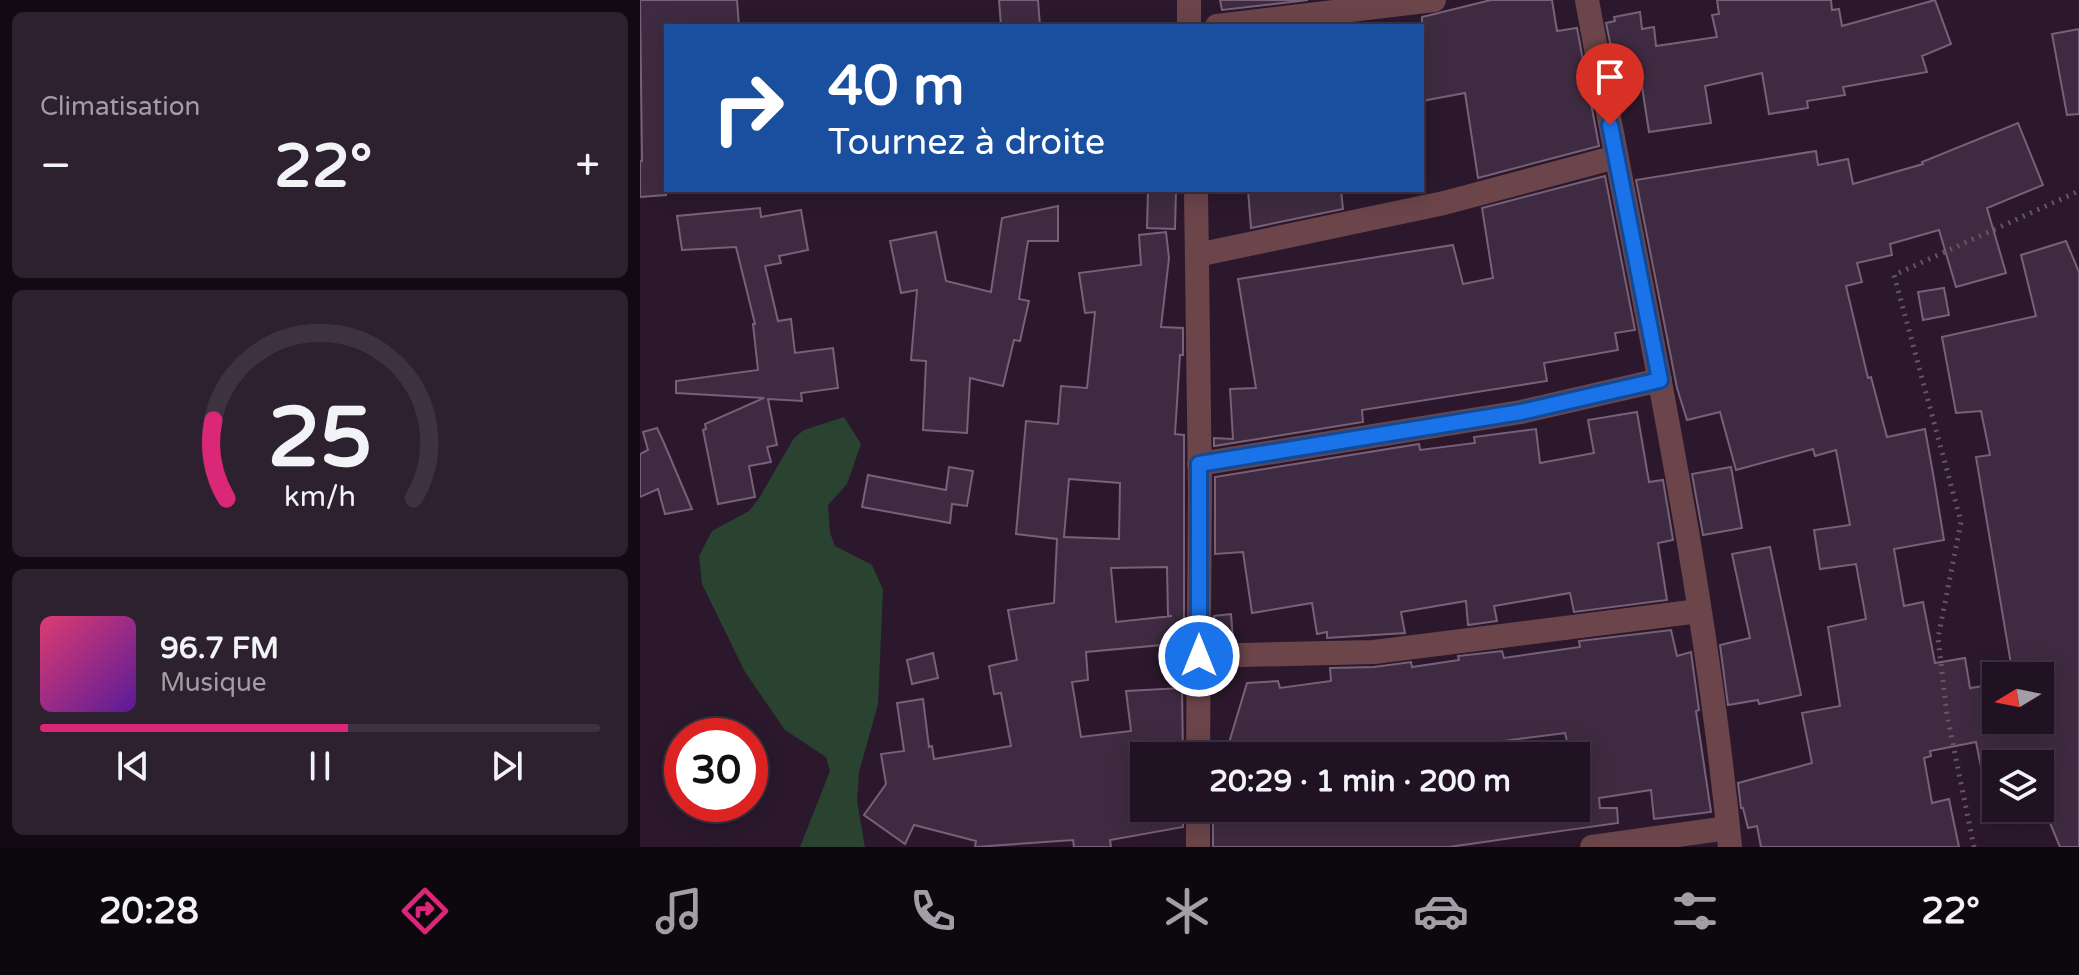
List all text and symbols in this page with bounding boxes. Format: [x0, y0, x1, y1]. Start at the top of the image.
pin [1576, 43, 1644, 125]
text: 40 m [828, 53, 964, 120]
icon: arrive [1588, 55, 1632, 99]
icon: right [696, 56, 800, 160]
text: Climatisation [40, 91, 200, 122]
text: Tournez à droite [828, 121, 1105, 164]
text: 22° [274, 131, 372, 203]
text: − [40, 140, 71, 193]
text: + [575, 140, 600, 193]
text: 25 [268, 389, 372, 489]
text: km/h [284, 481, 356, 515]
position arrow [1157, 614, 1241, 698]
text: 96.7 FM [160, 630, 279, 667]
north arrow [1982, 662, 2054, 734]
map controls [1982, 662, 2054, 822]
text: Musique [160, 667, 267, 698]
speed limit sign: 30 [664, 718, 768, 822]
icon: previous [111, 744, 155, 788]
icon: pause [298, 744, 342, 788]
icon: next [485, 744, 529, 788]
button: layers [1982, 750, 2054, 822]
text: 20:29 · 1 min · 200 m [1209, 763, 1511, 800]
icon: directions [397, 883, 453, 939]
icon: music [651, 883, 707, 939]
icon: phone [905, 883, 961, 939]
icon: climate [1159, 883, 1215, 939]
icon: car [1413, 883, 1469, 939]
icon: filters [1667, 883, 1723, 939]
text: 20:28 [99, 890, 199, 933]
text: 22° [1921, 890, 1980, 933]

